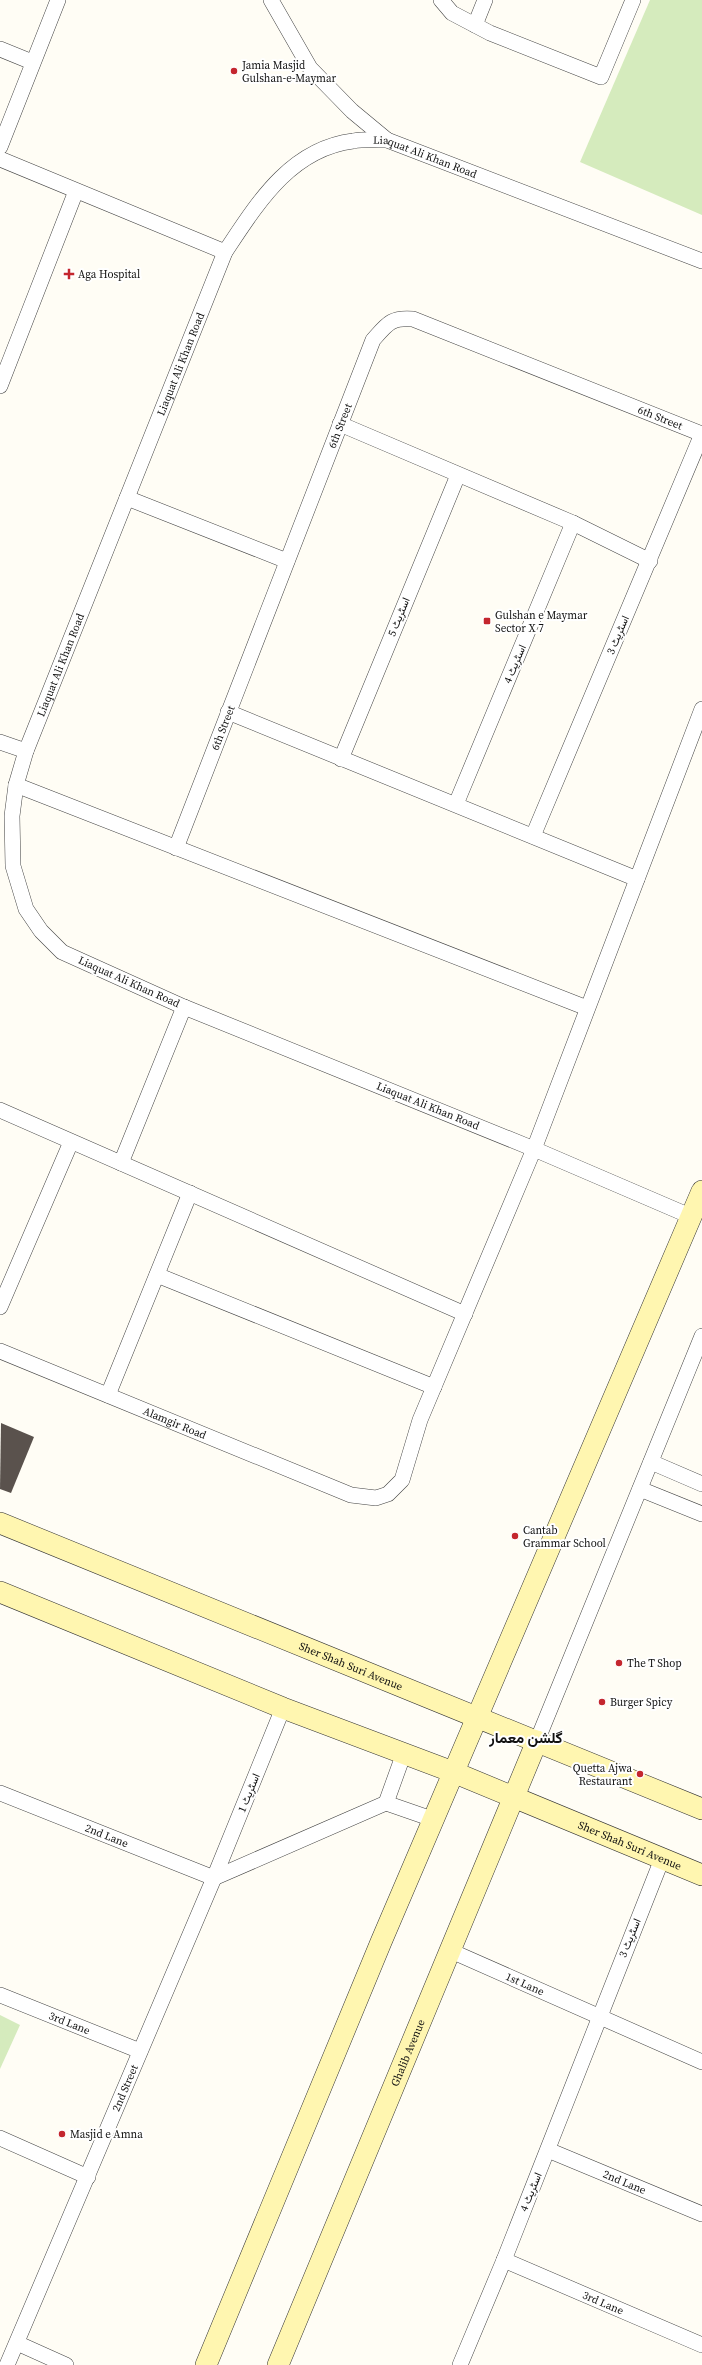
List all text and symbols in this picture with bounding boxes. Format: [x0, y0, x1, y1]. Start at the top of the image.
place label: Jamia Masjid Gulshan-e-Maymar [241, 58, 337, 86]
marker: Jamia Masjid Gulshan-e-Maymar [229, 66, 239, 76]
street label: Liaquat Ali Khan Road [373, 132, 480, 182]
place label: Aga Hospital [78, 267, 140, 282]
marker: Aga Hospital [63, 268, 75, 280]
street label: Liaquat Ali Khan Road [153, 309, 208, 418]
street label: 6th Street [324, 401, 355, 450]
street label: 6th Street [636, 402, 685, 433]
street label: اسٹریٹ 5 [384, 595, 414, 639]
place label: Gulshan e Maymar Sector X 7 [495, 608, 588, 636]
street label: Liaquat Ali Khan Road [33, 610, 88, 719]
street label: اسٹریٹ 3 [603, 613, 633, 657]
marker: Gulshan e Maymar Sector X 7 [482, 616, 492, 626]
street label: اسٹریٹ 4 [500, 642, 530, 686]
street label: 6th Street [207, 703, 238, 752]
street label: Liaquat Ali Khan Road [76, 953, 183, 1011]
street label: Liaquat Ali Khan Road [374, 1078, 482, 1134]
street label: Alamgir Road [141, 1403, 209, 1443]
place label: Cantab Grammar School [523, 1523, 606, 1551]
marker: Cantab Grammar School [510, 1531, 520, 1541]
street label: Sher Shah Suri Avenue [297, 1638, 405, 1694]
place label: The T Shop [627, 1656, 682, 1671]
marker: The T Shop [614, 1658, 624, 1668]
place label: Burger Spicy [610, 1695, 673, 1710]
marker: Burger Spicy [597, 1697, 607, 1707]
district label: گلشن معمار [488, 1727, 563, 1748]
place label: Quetta Ajwa Restaurant [573, 1761, 632, 1789]
marker: Quetta Ajwa Restaurant [635, 1769, 645, 1779]
street label: اسٹریٹ 1 [234, 1771, 264, 1815]
street label: Sher Shah Suri Avenue [576, 1817, 684, 1873]
street label: 2nd Lane [83, 1820, 131, 1851]
street label: اسٹریٹ 3 [615, 1916, 645, 1960]
street label: 1st Lane [503, 1969, 547, 1999]
street label: 3rd Lane [47, 2008, 93, 2038]
street label: Ghalib Avenue [387, 2017, 428, 2089]
street label: 2nd Street [108, 2062, 141, 2114]
place label: Masjid e Amna [70, 2127, 143, 2142]
marker: Masjid e Amna [57, 2129, 67, 2139]
street label: 2nd Lane [601, 2166, 649, 2198]
street label: اسٹریٹ 4 [516, 2170, 546, 2214]
street label: 3rd Lane [580, 2287, 626, 2318]

